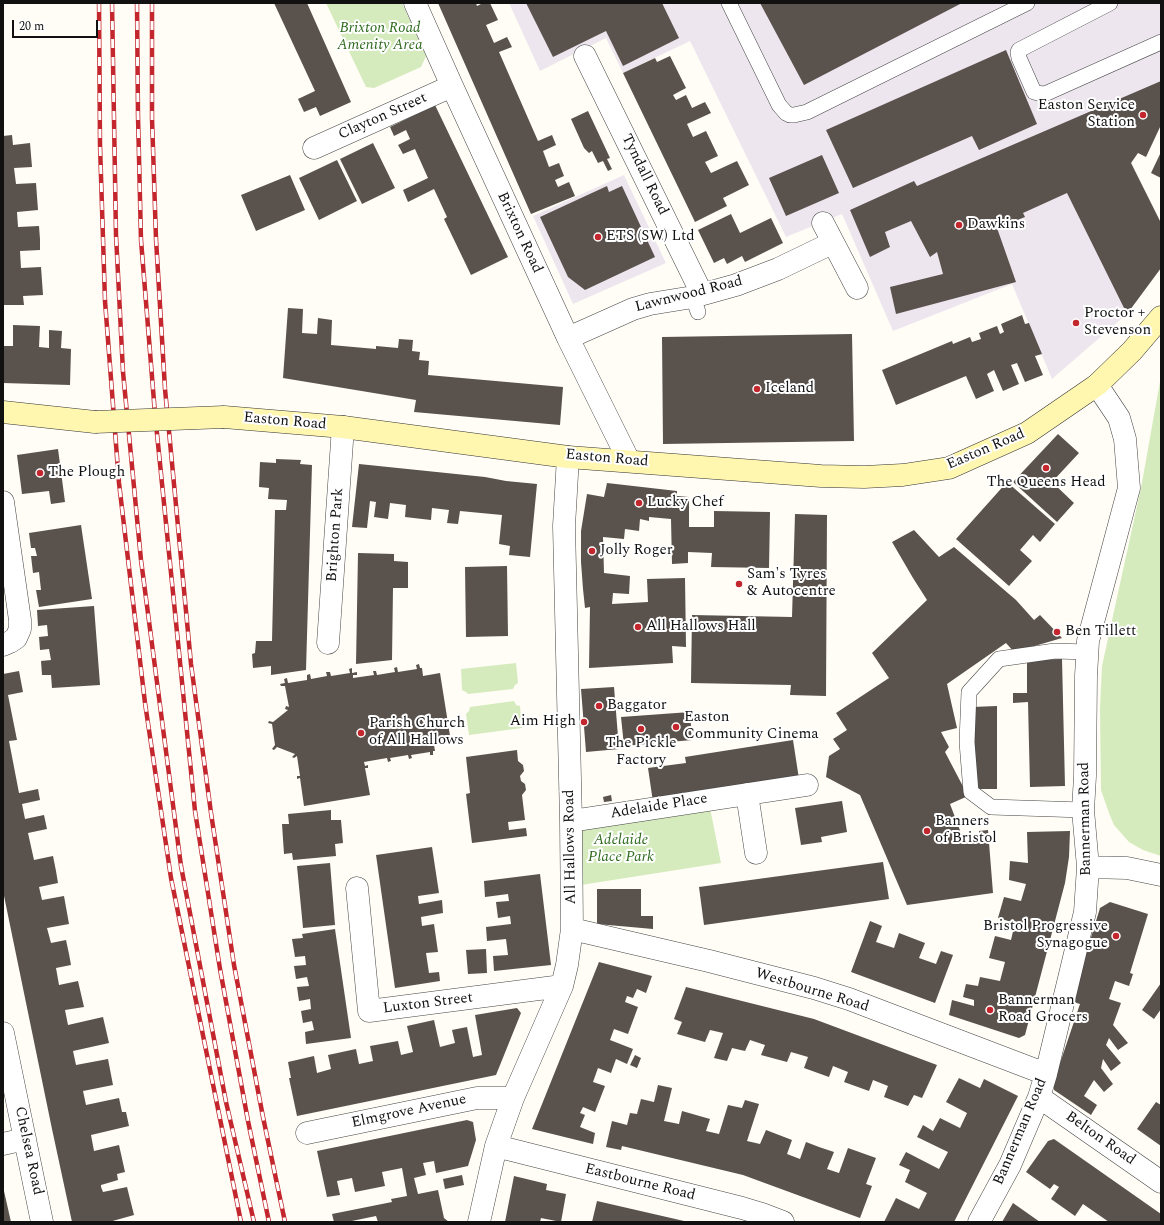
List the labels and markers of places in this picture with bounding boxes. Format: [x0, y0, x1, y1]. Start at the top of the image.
place label: Easton Service Station [1038, 97, 1135, 132]
marker: Easton Service Station [1138, 110, 1148, 120]
place label: Dawkins [967, 216, 1025, 234]
marker: Dawkins [954, 220, 964, 230]
place label: ETS (SW) Ltd [606, 228, 695, 246]
marker: ETS (SW) Ltd [593, 232, 603, 242]
place label: Proctor + Stevenson [1084, 305, 1151, 340]
marker: Proctor + Stevenson [1071, 318, 1081, 328]
place label: Iceland [765, 380, 814, 398]
marker: Iceland [752, 384, 762, 394]
marker: The Queens Head [1041, 463, 1051, 473]
place label: The Plough [48, 464, 125, 482]
marker: The Plough [35, 468, 45, 478]
place label: The Queens Head [986, 474, 1106, 492]
place label: Lucky Chef [647, 494, 723, 512]
marker: Lucky Chef [634, 498, 644, 508]
place label: Jolly Roger [600, 542, 673, 560]
marker: Jolly Roger [587, 546, 597, 556]
place label: Sam's Tyres & Autocentre [747, 566, 836, 601]
marker: Sam's Tyres & Autocentre [734, 579, 744, 589]
place label: All Hallows Hall [646, 618, 756, 636]
marker: All Hallows Hall [633, 622, 643, 632]
place label: Ben Tillett [1065, 623, 1136, 641]
marker: Ben Tillett [1052, 627, 1062, 637]
place label: Baggator [607, 697, 667, 715]
marker: Baggator [594, 701, 604, 711]
place label: Easton Community Cinema [684, 709, 819, 744]
place label: Aim High [510, 713, 576, 731]
place label: Parish Church of All Hallows [369, 715, 465, 750]
marker: Aim High [579, 717, 589, 727]
marker: Easton Community Cinema [671, 722, 681, 732]
marker: The Pickle Factory [636, 724, 646, 734]
marker: Parish Church of All Hallows [356, 728, 366, 738]
place label: The Pickle Factory [605, 735, 677, 770]
place label: Banners of Bristol [935, 813, 997, 848]
marker: Banners of Bristol [922, 826, 932, 836]
place label: Bristol Progressive Synagogue [983, 918, 1108, 953]
marker: Bristol Progressive Synagogue [1111, 931, 1121, 941]
place label: Bannerman Road Grocers [998, 992, 1088, 1027]
marker: Bannerman Road Grocers [985, 1005, 995, 1015]

